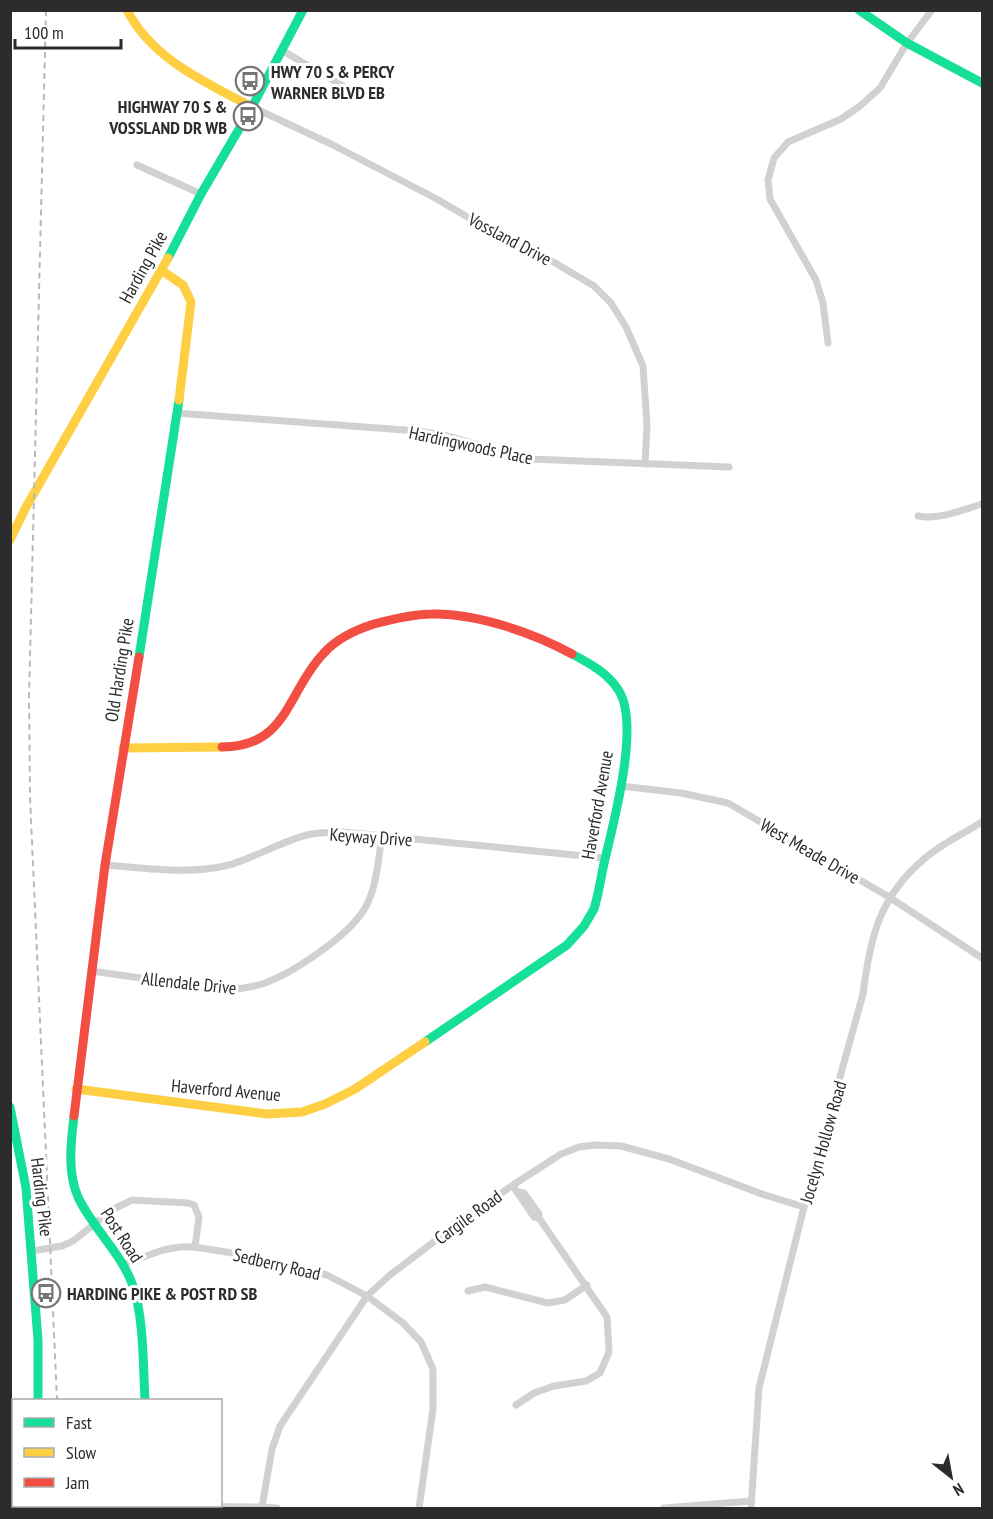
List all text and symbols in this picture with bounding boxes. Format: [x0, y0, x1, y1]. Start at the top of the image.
scale bar [15, 12, 122, 50]
text: 100 m [24, 21, 64, 44]
place label: HWY 70 S & PERCY WARNER BLVD EB [270, 60, 395, 104]
bus stop icon: HWY 70 S & PERCY WARNER BLVD EB [234, 65, 266, 97]
place label: HIGHWAY 70 S & VOSSLAND DR WB [108, 95, 227, 139]
bus stop icon: HIGHWAY 70 S & VOSSLAND DR WB [232, 100, 264, 132]
street label: Vossland Drive [464, 207, 556, 271]
street label: Harding Pike [114, 227, 172, 307]
street label: Hardingwoods Place [407, 421, 535, 469]
street label: Old Harding Pike [99, 616, 139, 724]
street label: Haverford Avenue [576, 749, 618, 861]
street label: West Meade Drive [756, 813, 864, 889]
street label: Keyway Drive [329, 823, 413, 851]
street label: Allendale Drive [140, 967, 238, 999]
street label: Haverford Avenue [170, 1074, 282, 1106]
street label: Jocelyn Hollow Road [794, 1078, 851, 1207]
street label: Harding Pike [26, 1156, 58, 1238]
street label: Cargile Road [430, 1185, 506, 1249]
street label: Post Road [96, 1203, 148, 1267]
street label: Sedberry Road [231, 1243, 323, 1285]
bus stop icon: HARDING PIKE & POST RD SB [30, 1277, 62, 1309]
place label: HARDING PIKE & POST RD SB [67, 1282, 257, 1305]
legend [12, 1399, 222, 1507]
text: Fast [66, 1411, 92, 1434]
text: Slow [66, 1441, 97, 1464]
north arrow [921, 1447, 981, 1507]
text: Jam [65, 1471, 89, 1494]
text: N [950, 1479, 968, 1501]

